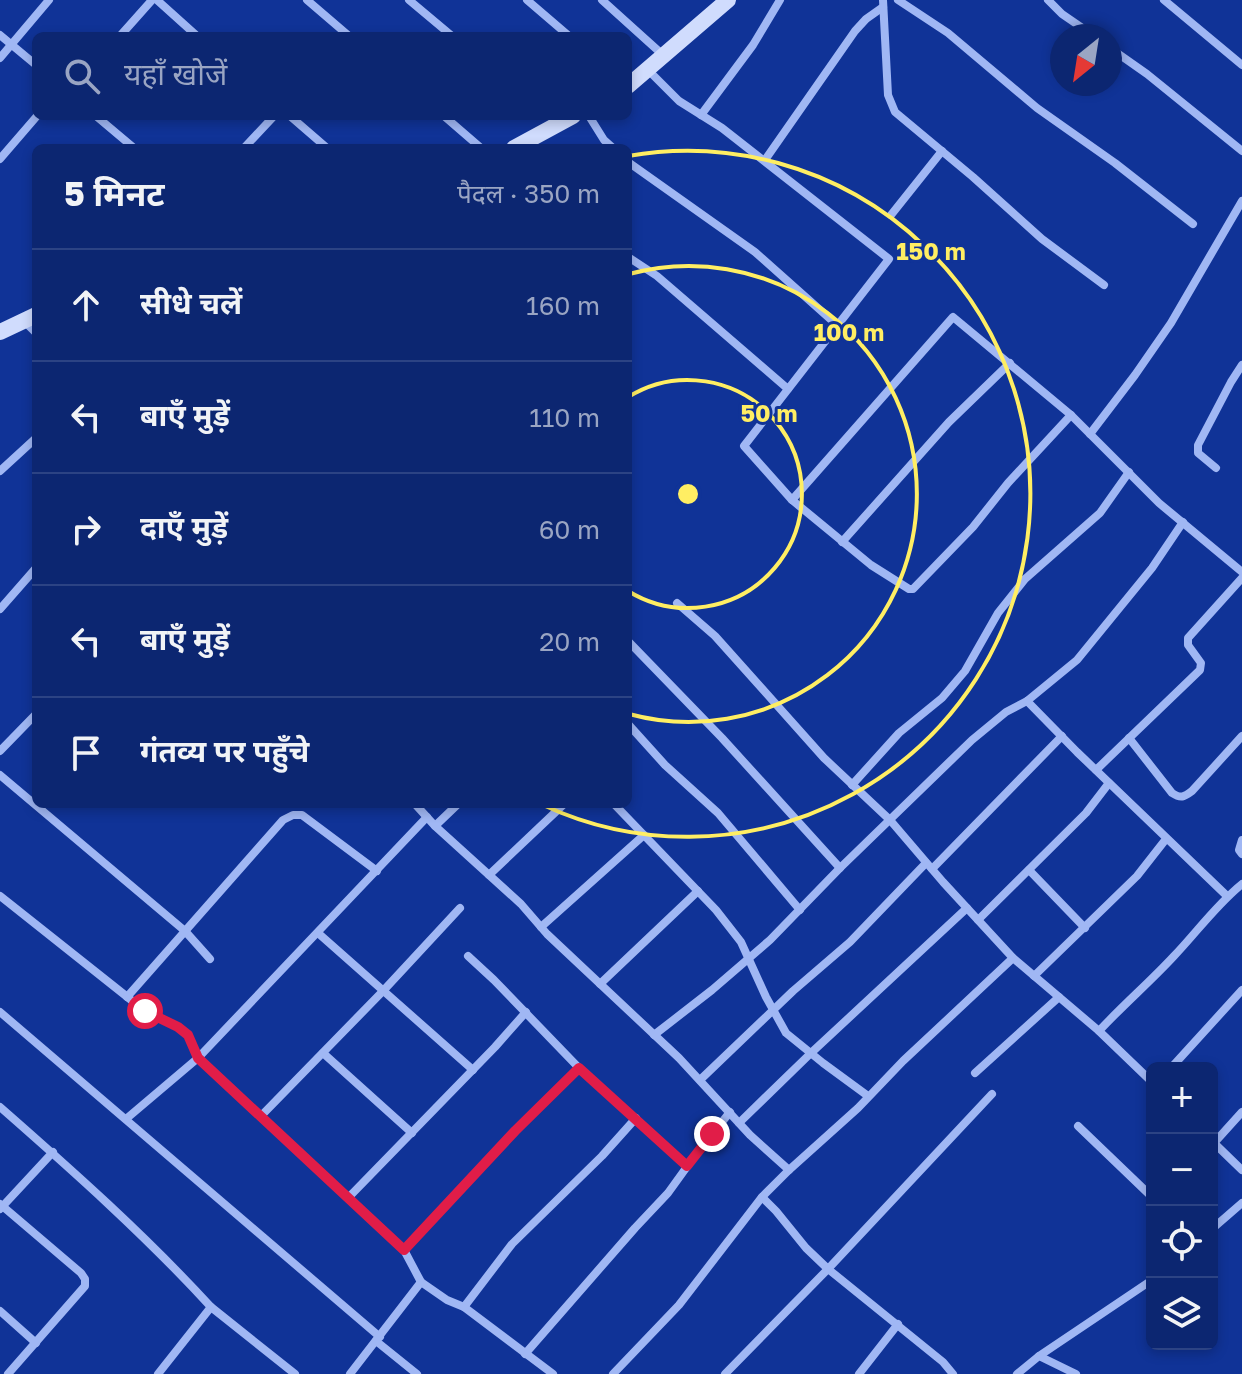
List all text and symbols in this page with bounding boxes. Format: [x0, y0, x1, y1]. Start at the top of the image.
north arrow [1050, 24, 1122, 96]
search box [32, 32, 632, 120]
icon: search [60, 54, 104, 98]
text: यहाँ खोजें [124, 56, 227, 92]
text: 5 मिनट [64, 173, 165, 213]
text: पैदल · 350 m [457, 178, 600, 209]
text: 150 m [896, 236, 966, 265]
icon: ahead [64, 283, 108, 327]
text: सीधे चलें [140, 285, 242, 321]
text: 160 m [526, 290, 600, 321]
text: 100 m [814, 317, 884, 346]
icon: left [64, 395, 108, 439]
text: बाएँ मुड़ें [140, 397, 230, 433]
text: 50 m [740, 398, 798, 427]
text: 110 m [529, 402, 600, 433]
centre of rings [674, 480, 702, 508]
icon: right [64, 507, 108, 551]
text: दाएँ मुड़ें [140, 509, 228, 545]
text: 60 m [539, 514, 600, 545]
icon: left [64, 619, 108, 663]
text: बाएँ मुड़ें [140, 621, 230, 657]
text: 20 m [539, 626, 600, 657]
icon: arrive [64, 731, 108, 775]
text: गंतव्य पर पहुँचे [140, 733, 309, 769]
route start [127, 993, 163, 1029]
map controls [1146, 1062, 1218, 1350]
button: + [1146, 1062, 1218, 1134]
route end [694, 1116, 730, 1152]
button: − [1146, 1134, 1218, 1206]
button: locate [1146, 1206, 1218, 1278]
button: layers [1146, 1278, 1218, 1350]

